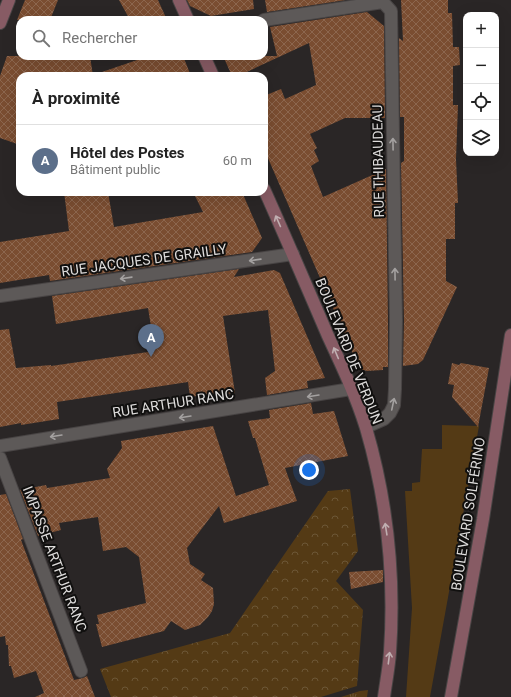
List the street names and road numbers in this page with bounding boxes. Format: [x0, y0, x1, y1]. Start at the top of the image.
street label: RUE THIBAUDEAU [369, 104, 387, 218]
street label: RUE JACQUES DE GRAILLY [60, 240, 228, 280]
street label: BOULEVARD DE VERDUN [312, 276, 386, 426]
street label: RUE ARTHUR RANC [111, 385, 235, 421]
street label: BOULEVARD SOLFÉRINO [447, 436, 488, 592]
street label: IMPASSE ARTHUR RANC [20, 484, 90, 634]

